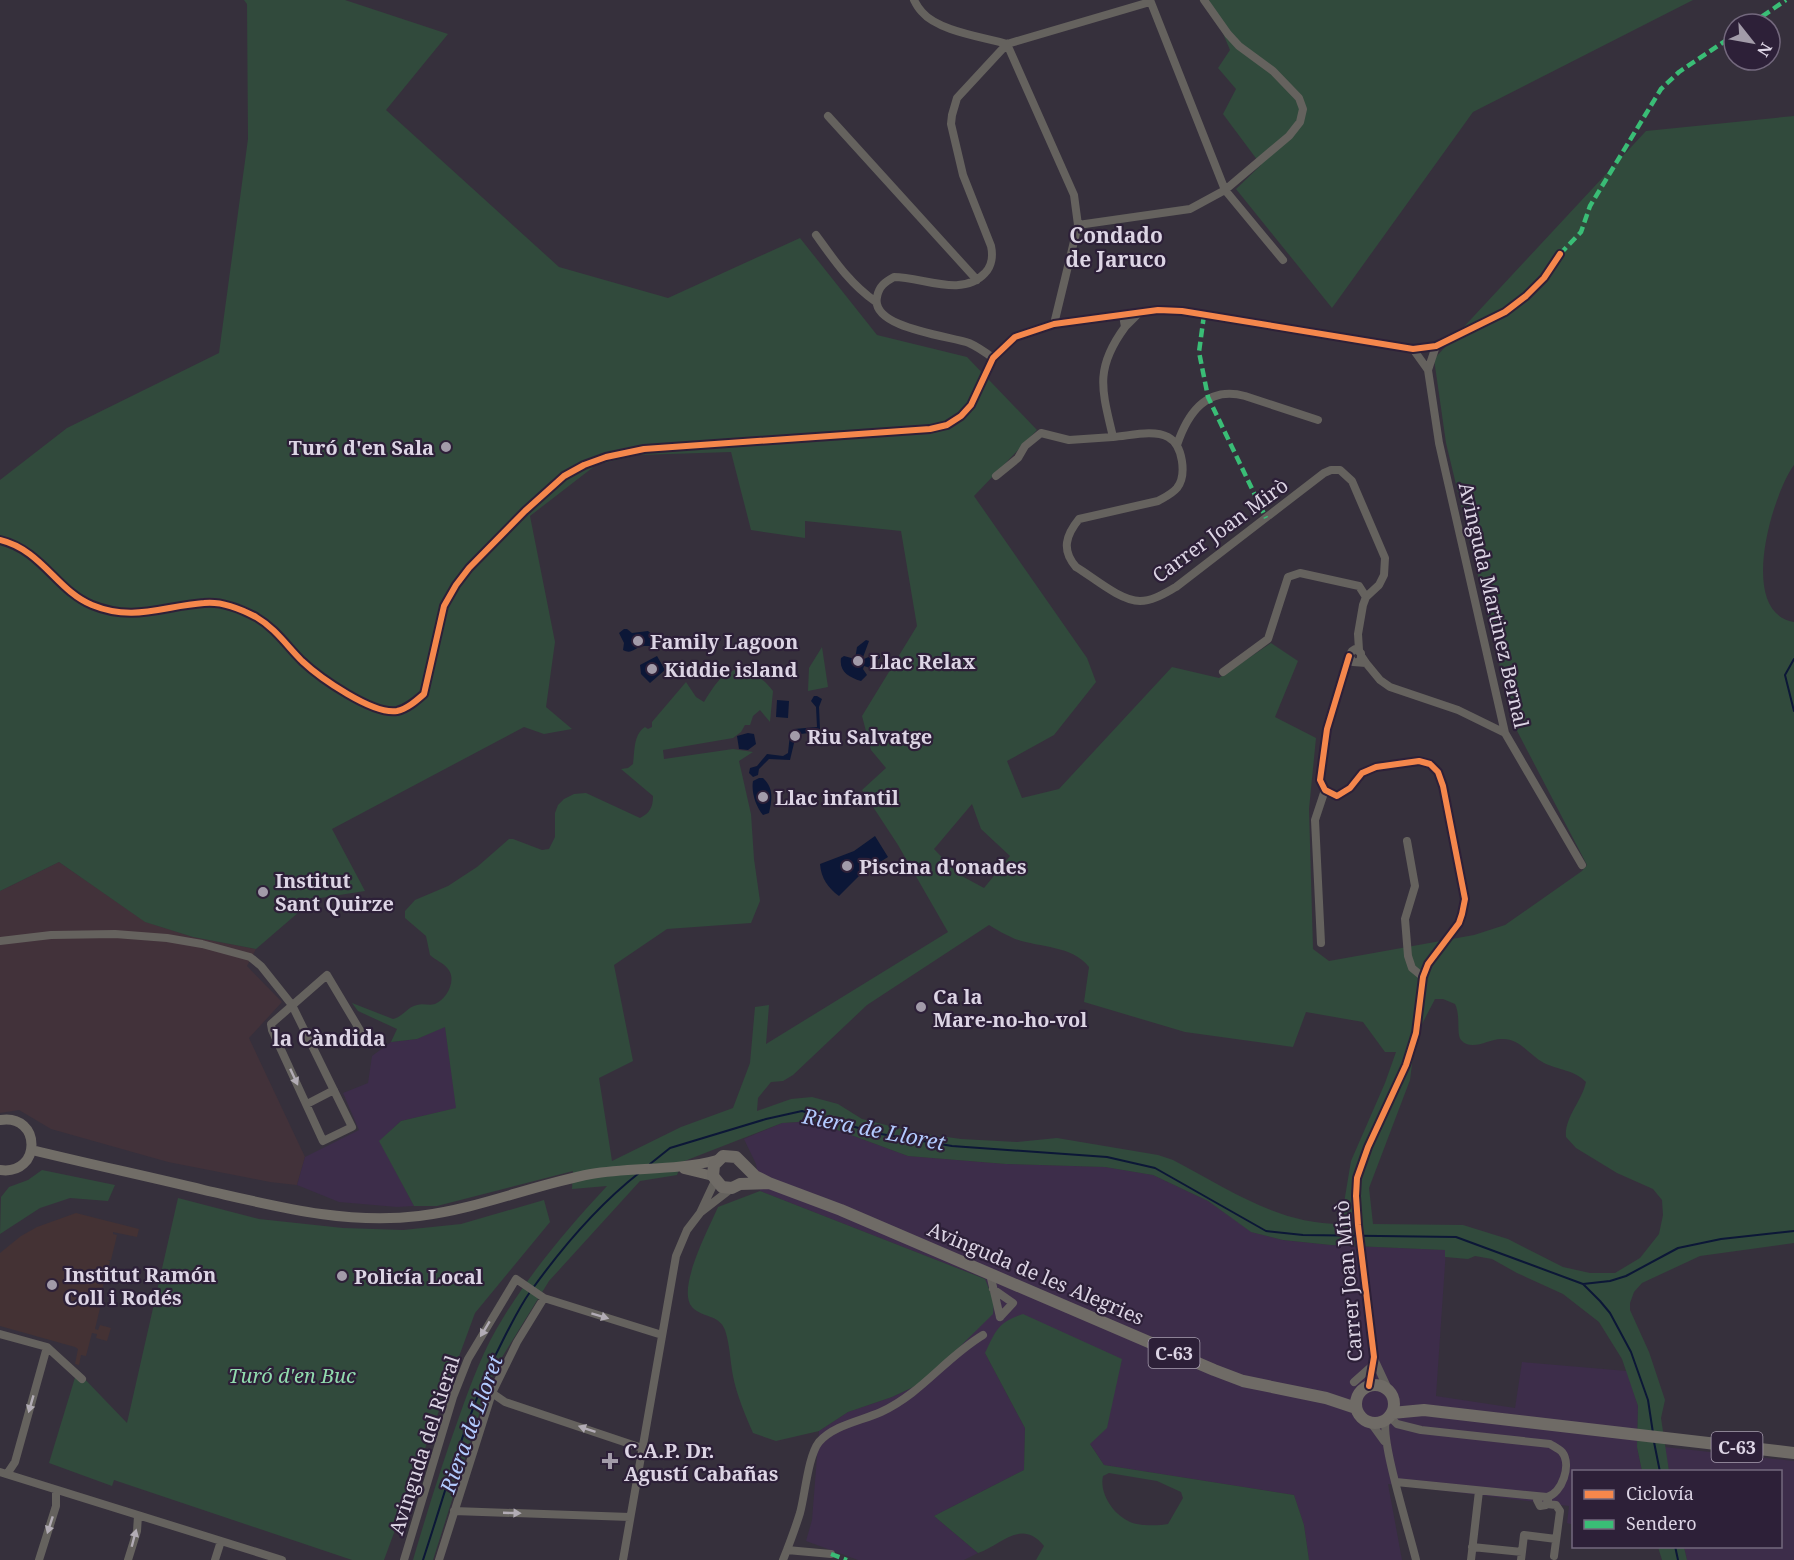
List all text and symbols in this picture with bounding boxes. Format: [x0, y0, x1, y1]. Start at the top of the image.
north arrow [1722, 12, 1782, 72]
text: N [1752, 39, 1778, 61]
district label: Condado de Jaruco [1066, 221, 1166, 273]
place label: Turó d'en Sala [289, 434, 434, 461]
marker: Turó d'en Sala [439, 440, 453, 454]
street label: Carrer Joan Mirò [1147, 472, 1293, 588]
street label: Avinguda Martinez Bernal [1453, 479, 1535, 731]
place label: Family Lagoon [650, 628, 798, 655]
marker: Family Lagoon [631, 634, 645, 648]
place label: Llac Relax [870, 648, 976, 675]
marker: Llac Relax [851, 654, 865, 668]
place label: Kiddie island [664, 656, 797, 683]
marker: Kiddie island [645, 662, 659, 676]
place label: Riu Salvatge [807, 723, 932, 750]
marker: Riu Salvatge [788, 729, 802, 743]
place label: Llac infantil [775, 784, 899, 811]
marker: Llac infantil [756, 790, 770, 804]
place label: Piscina d'onades [859, 853, 1027, 880]
marker: Piscina d'onades [840, 859, 854, 873]
place label: Institut Sant Quirze [275, 867, 394, 917]
marker: Institut Sant Quirze [256, 885, 270, 899]
place label: Ca la Mare-no-ho-vol [933, 983, 1087, 1033]
marker: Ca la Mare-no-ho-vol [914, 1000, 928, 1014]
district label: la Càndida [272, 1024, 386, 1052]
one-way arrow [290, 1069, 299, 1086]
water label: Riera de Lloret [799, 1101, 948, 1157]
street label: Carrer Joan Mirò [1327, 1199, 1369, 1363]
street label: Avinguda de les Alegries [924, 1215, 1148, 1331]
place label: Institut Ramón Coll i Rodés [64, 1261, 216, 1311]
place label: Policía Local [354, 1263, 483, 1290]
marker: Policía Local [335, 1269, 349, 1283]
marker: Institut Ramón Coll i Rodés [45, 1278, 59, 1292]
one-way arrow [591, 1312, 609, 1321]
one-way arrow [480, 1321, 491, 1337]
road number: C-63 [1148, 1338, 1200, 1368]
water label: Riera de Lloret [433, 1351, 509, 1498]
street label: Avinguda del Rieral [382, 1352, 466, 1538]
park label: Turó d'en Buc [228, 1362, 356, 1389]
one-way arrow [26, 1395, 35, 1413]
one-way arrow [578, 1424, 596, 1434]
road number: C-63 [1712, 1432, 1762, 1462]
place label: C.A.P. Dr. Agustí Cabañas [624, 1437, 778, 1487]
marker: C.A.P. Dr. Agustí Cabañas [601, 1452, 619, 1470]
legend [1572, 1470, 1782, 1548]
text: Ciclovía [1626, 1481, 1694, 1505]
one-way arrow [503, 1508, 522, 1518]
text: Sendero [1626, 1511, 1697, 1535]
one-way arrow [44, 1516, 54, 1534]
one-way arrow [130, 1529, 139, 1547]

